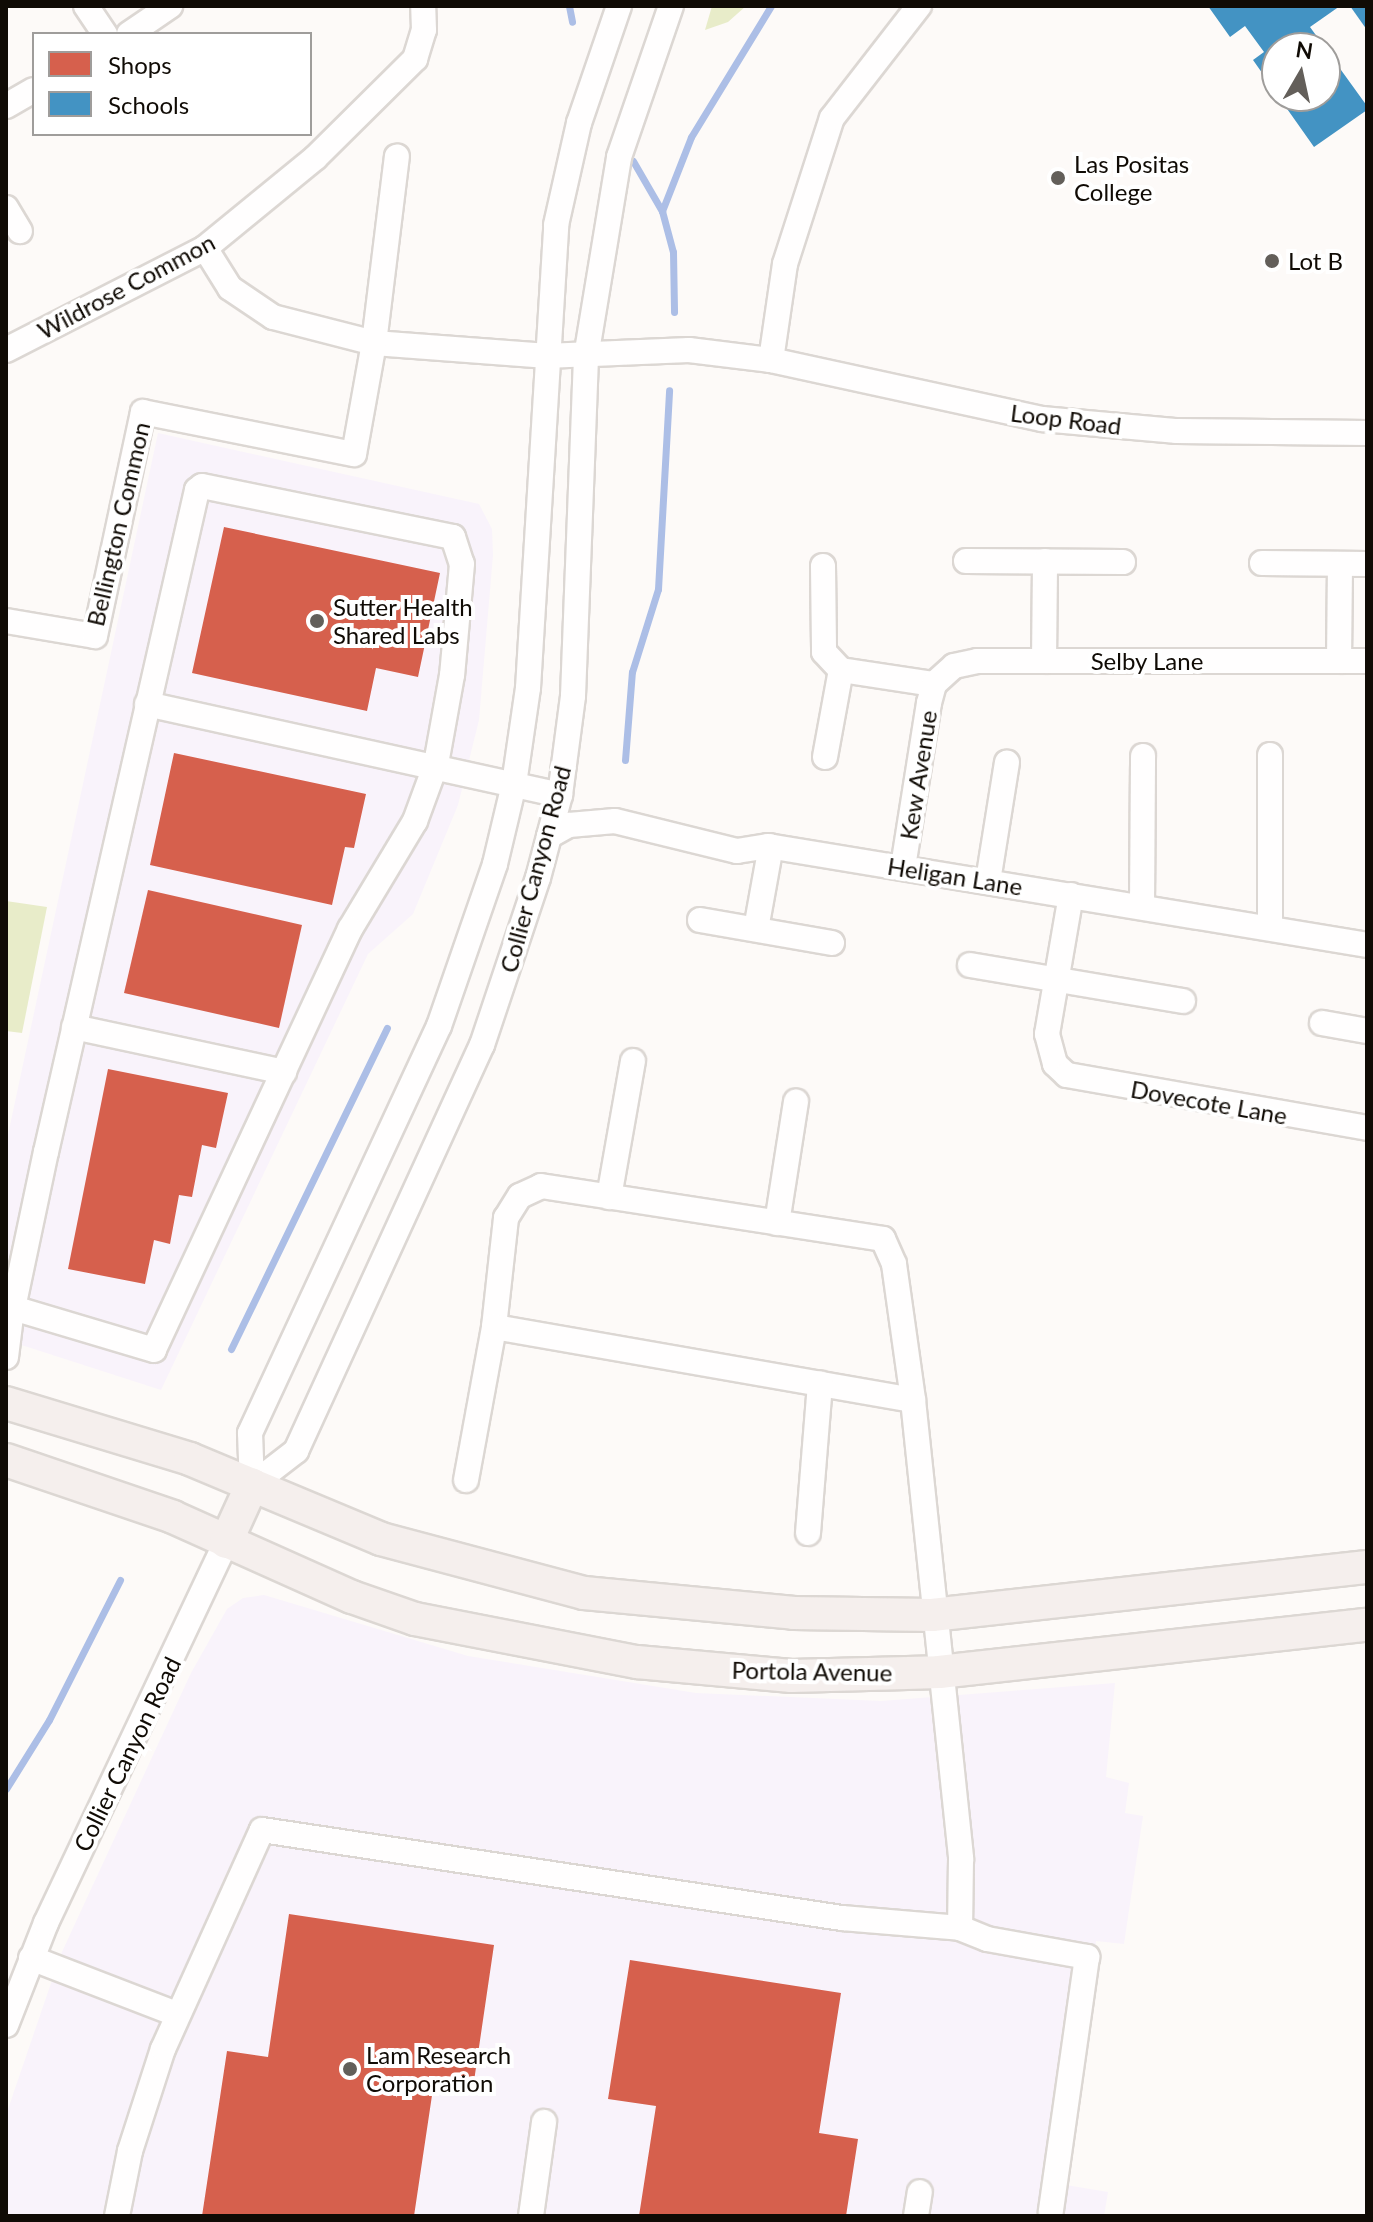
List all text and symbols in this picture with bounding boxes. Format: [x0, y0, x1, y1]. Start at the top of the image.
legend [32, 32, 312, 136]
north arrow [1261, 32, 1341, 112]
text: N [1294, 35, 1315, 64]
text: Shops [108, 50, 172, 79]
text: Schools [108, 90, 189, 119]
place label: Las Positas College [1074, 150, 1189, 206]
marker: Las Positas College [1049, 169, 1067, 187]
street label: Wildrose Common [32, 227, 220, 345]
place label: Lot B [1288, 247, 1343, 275]
marker: Lot B [1263, 252, 1281, 270]
street label: Loop Road [1009, 398, 1123, 440]
street label: Bellington Common [81, 419, 155, 629]
place label: Sutter Health Shared Labs [333, 593, 473, 649]
marker: Sutter Health Shared Labs [308, 612, 326, 630]
street label: Selby Lane [1090, 647, 1204, 675]
street label: Kew Avenue [893, 708, 943, 842]
street label: Collier Canyon Road [493, 762, 577, 976]
street label: Heligan Lane [885, 851, 1025, 901]
street label: Dovecote Lane [1129, 1074, 1289, 1130]
street label: Collier Canyon Road [67, 1652, 187, 1856]
street label: Portola Avenue [731, 1655, 893, 1687]
place label: Lam Research Corporation [366, 2041, 511, 2097]
marker: Lam Research Corporation [341, 2060, 359, 2078]

